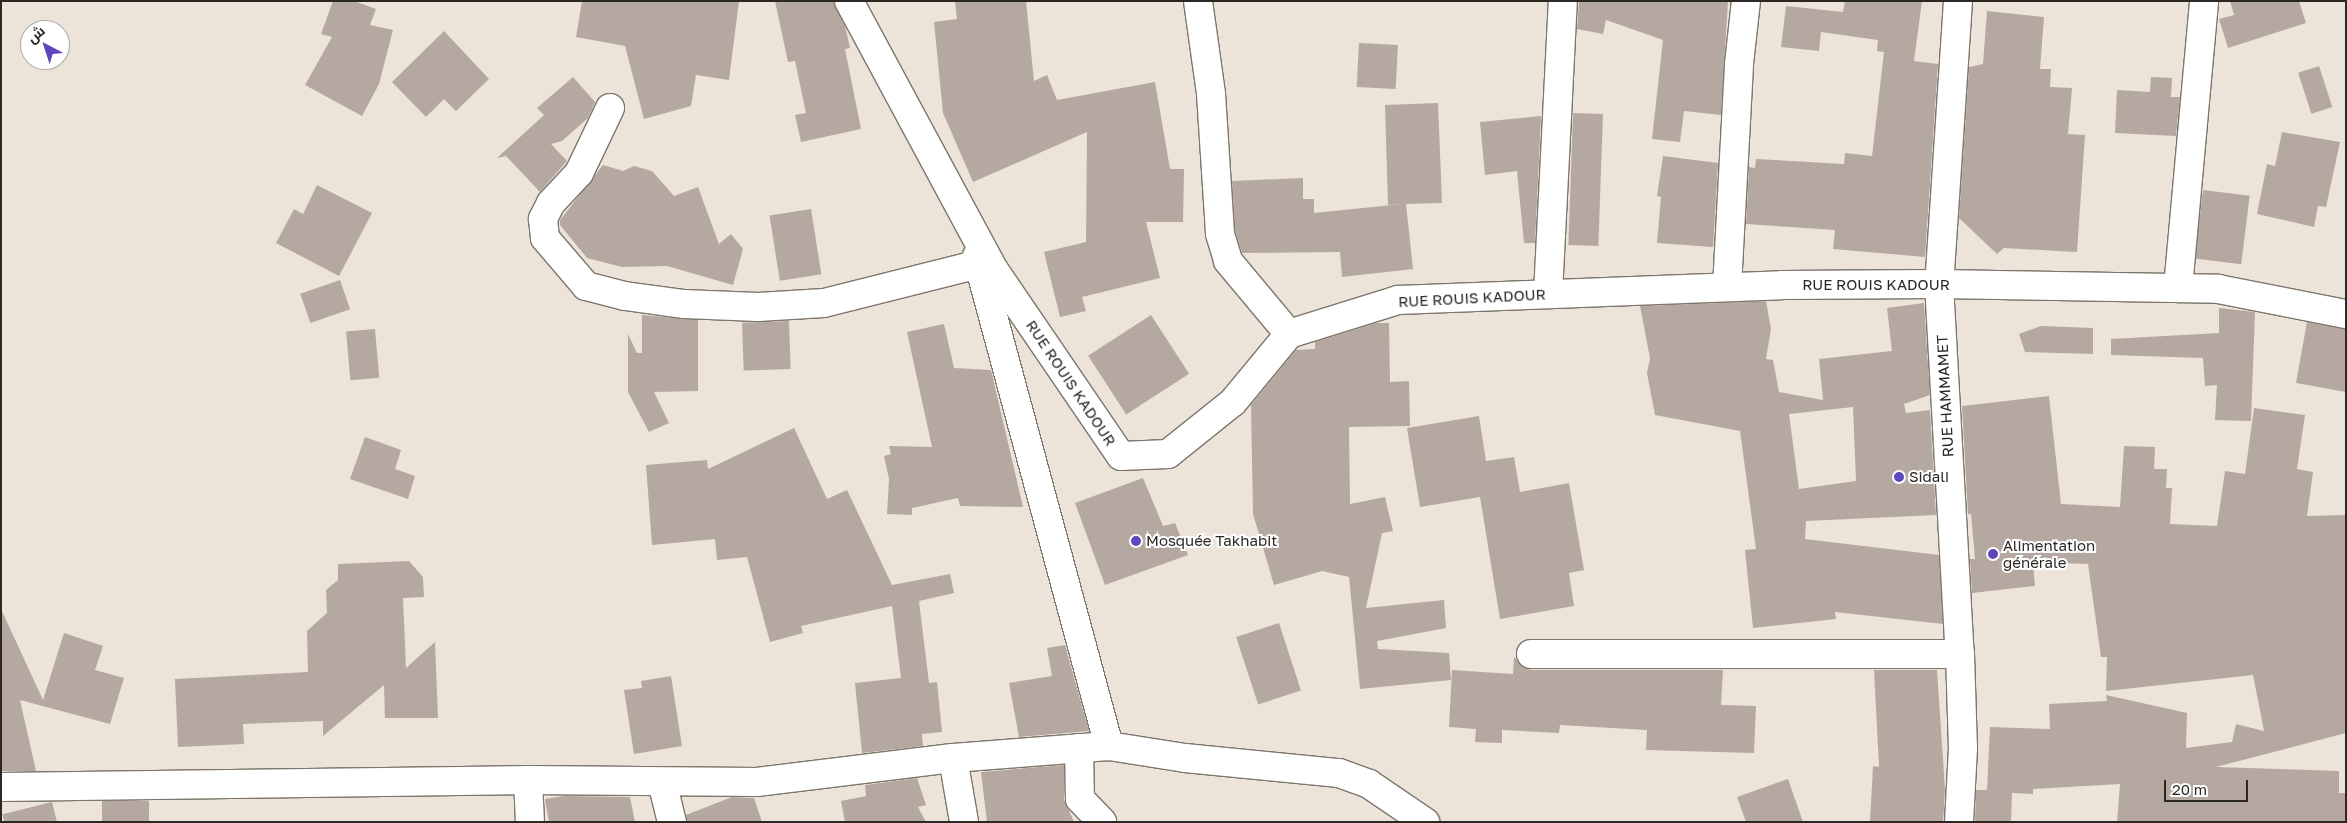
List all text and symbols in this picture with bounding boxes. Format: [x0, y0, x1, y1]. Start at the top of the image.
north arrow [20, 20, 70, 70]
text: ش [23, 22, 48, 46]
street label: RUE ROUIS KADOUR [1802, 276, 1950, 294]
street label: RUE ROUIS KADOUR [1398, 285, 1546, 311]
street label: RUE ROUIS KADOUR [1022, 317, 1120, 449]
street label: RUE HAMMAMET [1933, 334, 1957, 458]
place label: Sidali [1909, 468, 1949, 486]
marker: Sidali [1893, 471, 1905, 483]
place label: Mosquée Takhabit [1146, 532, 1277, 550]
marker: Mosquée Takhabit [1130, 535, 1142, 547]
place label: Alimentation générale [2003, 536, 2095, 571]
marker: Alimentation générale [1987, 548, 1999, 560]
scale bar [2167, 770, 2251, 802]
text: 20 m [2172, 780, 2207, 798]

